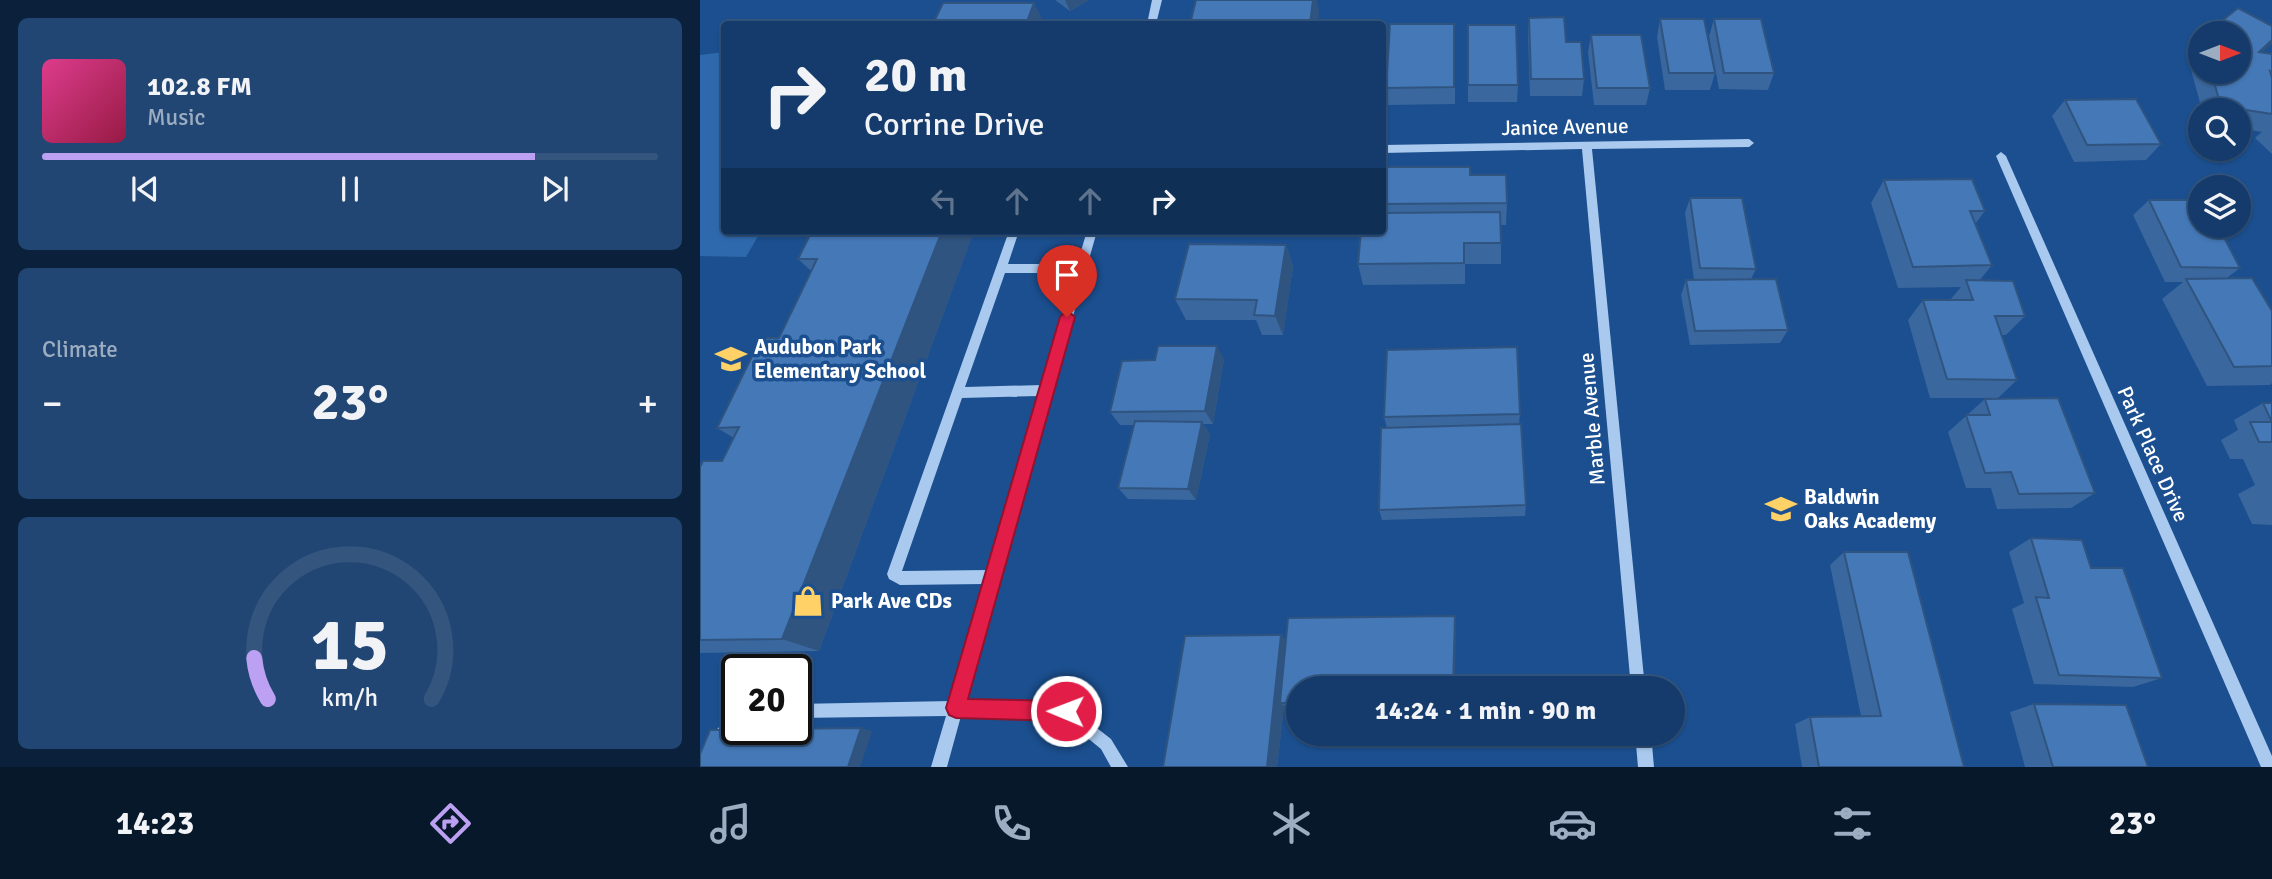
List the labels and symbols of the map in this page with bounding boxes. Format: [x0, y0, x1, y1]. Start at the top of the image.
north arrow [2188, 21, 2250, 84]
street label: Janice Avenue [1501, 113, 1629, 141]
pin [1037, 245, 1097, 317]
place label: Audubon Park Elementary School [754, 334, 926, 384]
school or university icon: Audubon Park Elementary School [714, 342, 748, 376]
street label: Marble Avenue [1573, 352, 1611, 486]
street label: Park Place Drive [2112, 382, 2194, 526]
place label: Baldwin Oaks Academy [1804, 484, 1937, 534]
school or university icon: Baldwin Oaks Academy [1764, 492, 1798, 526]
shop icon: Park Ave CDs [791, 584, 825, 618]
place label: Park Ave CDs [831, 588, 952, 614]
speed limit sign: 20 [721, 654, 812, 745]
position arrow [1029, 674, 1103, 748]

